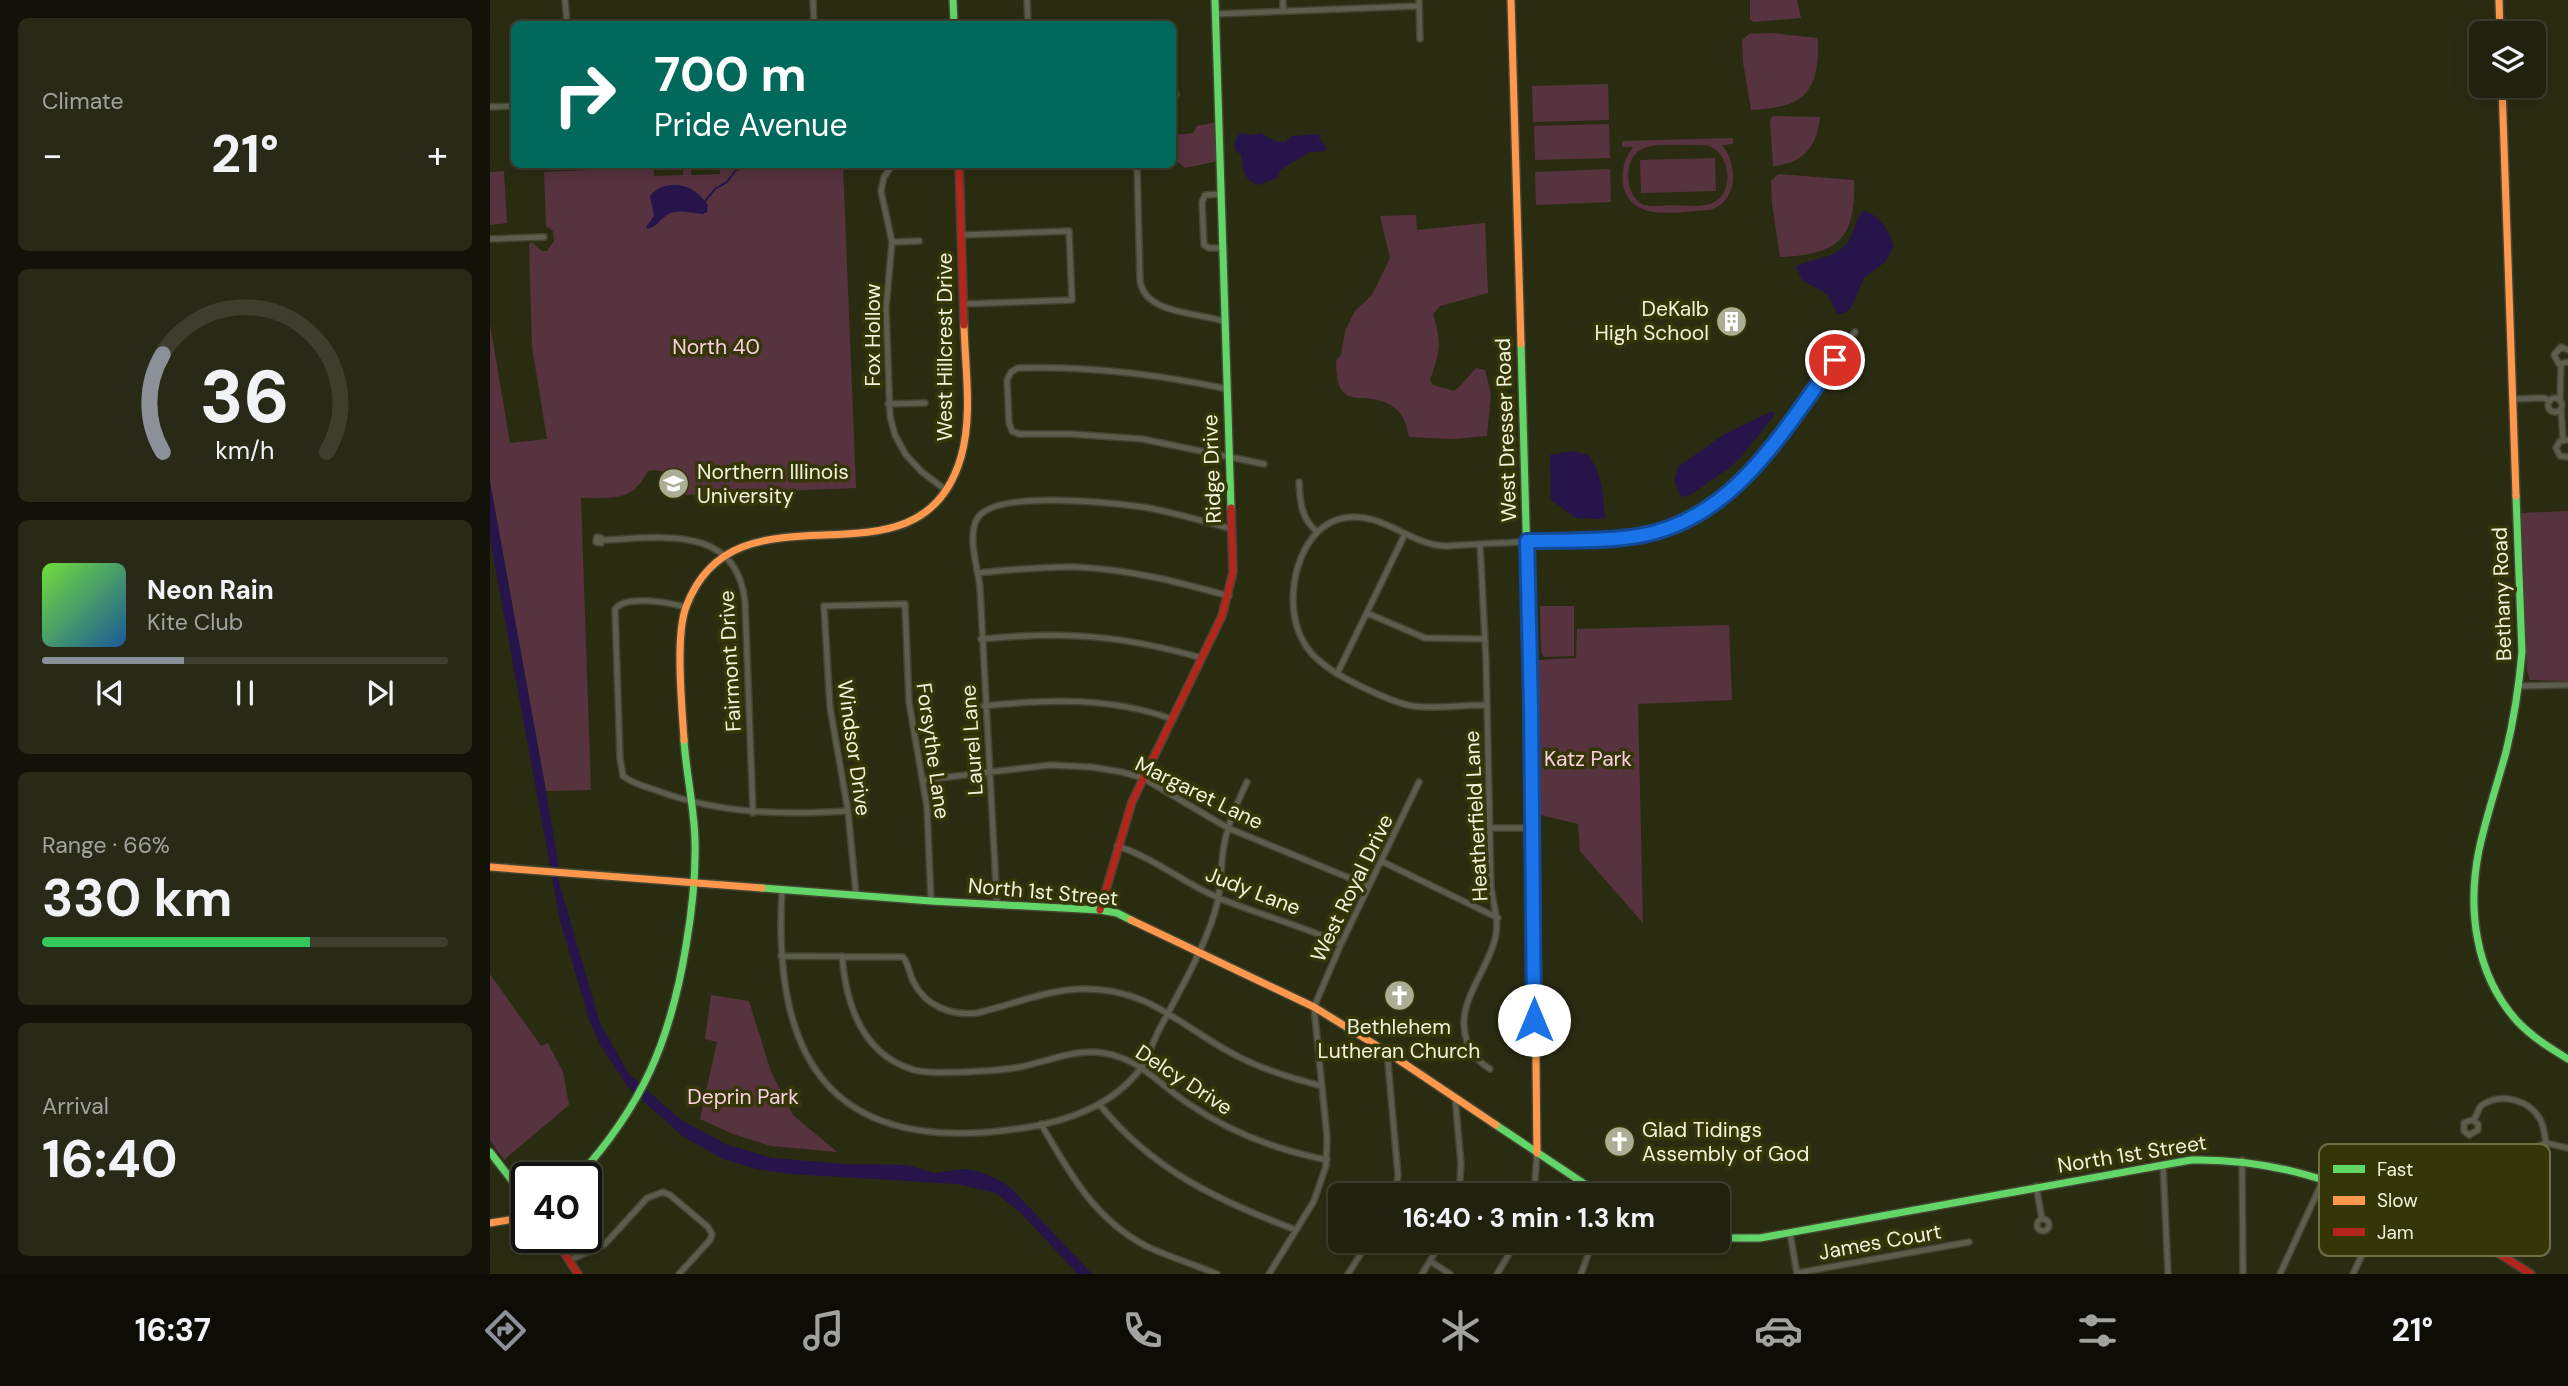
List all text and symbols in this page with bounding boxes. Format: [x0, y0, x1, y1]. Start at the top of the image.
map controls [2469, 21, 2546, 98]
button: layers [2469, 21, 2546, 98]
text: 700 m [654, 42, 807, 106]
icon: right [539, 49, 630, 140]
text: Climate [42, 86, 124, 116]
text: Pride Avenue [654, 104, 848, 146]
text: 21° [211, 120, 279, 188]
text: − [42, 130, 63, 180]
text: + [427, 130, 448, 180]
street label: West Hillcrest Drive [931, 253, 959, 441]
street label: Fox Hollow [859, 283, 887, 387]
place label: DeKalb High School [1594, 295, 1709, 347]
building icon: DeKalb High School [1715, 304, 1749, 338]
pin [1805, 330, 1865, 390]
park label: North 40 [672, 333, 760, 361]
street label: West Dresser Road [1489, 338, 1523, 522]
icon: arrive [1816, 341, 1854, 379]
text: 36 [200, 350, 290, 445]
street label: Ridge Drive [1196, 414, 1228, 524]
text: km/h [215, 434, 275, 467]
place label: Northern Illinois University [697, 458, 849, 510]
school or university icon: Northern Illinois University [657, 467, 691, 501]
street label: Bethany Road [2486, 527, 2518, 661]
text: Neon Rain [147, 573, 274, 607]
street label: Fairmont Drive [712, 590, 748, 732]
text: Kite Club [147, 607, 243, 637]
icon: previous [91, 674, 129, 712]
icon: pause [226, 674, 264, 712]
icon: next [361, 674, 399, 712]
street label: Windsor Drive [831, 678, 877, 818]
street label: Forsythe Lane [910, 681, 956, 821]
street label: Laurel Lane [954, 684, 990, 796]
street label: Heatherfield Lane [1458, 730, 1494, 902]
park label: Katz Park [1544, 745, 1632, 773]
street label: Margaret Lane [1130, 750, 1268, 836]
street label: West Royal Drive [1304, 809, 1400, 966]
text: Range · 66% [42, 830, 170, 860]
street label: Judy Lane [1202, 860, 1305, 922]
text: 330 km [42, 864, 233, 932]
street label: North 1st Street [967, 871, 1119, 913]
church icon: Bethlehem Lutheran Church [1382, 978, 1416, 1012]
position arrow [1497, 983, 1571, 1057]
place label: Bethlehem Lutheran Church [1318, 1013, 1480, 1065]
street label: Delcy Drive [1130, 1038, 1238, 1122]
park label: Deprin Park [687, 1083, 799, 1111]
text: Arrival [42, 1091, 109, 1121]
place label: Glad Tidings Assembly of God [1642, 1116, 1809, 1168]
text: 16:40 [42, 1125, 178, 1193]
church icon: Glad Tidings Assembly of God [1602, 1125, 1636, 1159]
street label: North 1st Street [2055, 1128, 2209, 1180]
legend [2319, 1144, 2550, 1256]
text: Fast [2377, 1157, 2413, 1182]
speed limit sign: 40 [511, 1162, 602, 1253]
text: Slow [2377, 1188, 2418, 1213]
text: 16:40 · 3 min · 1.3 km [1403, 1201, 1655, 1235]
street label: James Court [1816, 1217, 1944, 1267]
text: Jam [2377, 1220, 2414, 1245]
icon: directions [481, 1306, 530, 1355]
icon: music [799, 1306, 848, 1355]
icon: phone [1118, 1306, 1167, 1355]
icon: climate [1436, 1306, 1485, 1355]
icon: car [1754, 1306, 1803, 1355]
icon: filters [2073, 1306, 2122, 1355]
text: 16:37 [135, 1309, 211, 1351]
text: 21° [2391, 1309, 2433, 1351]

